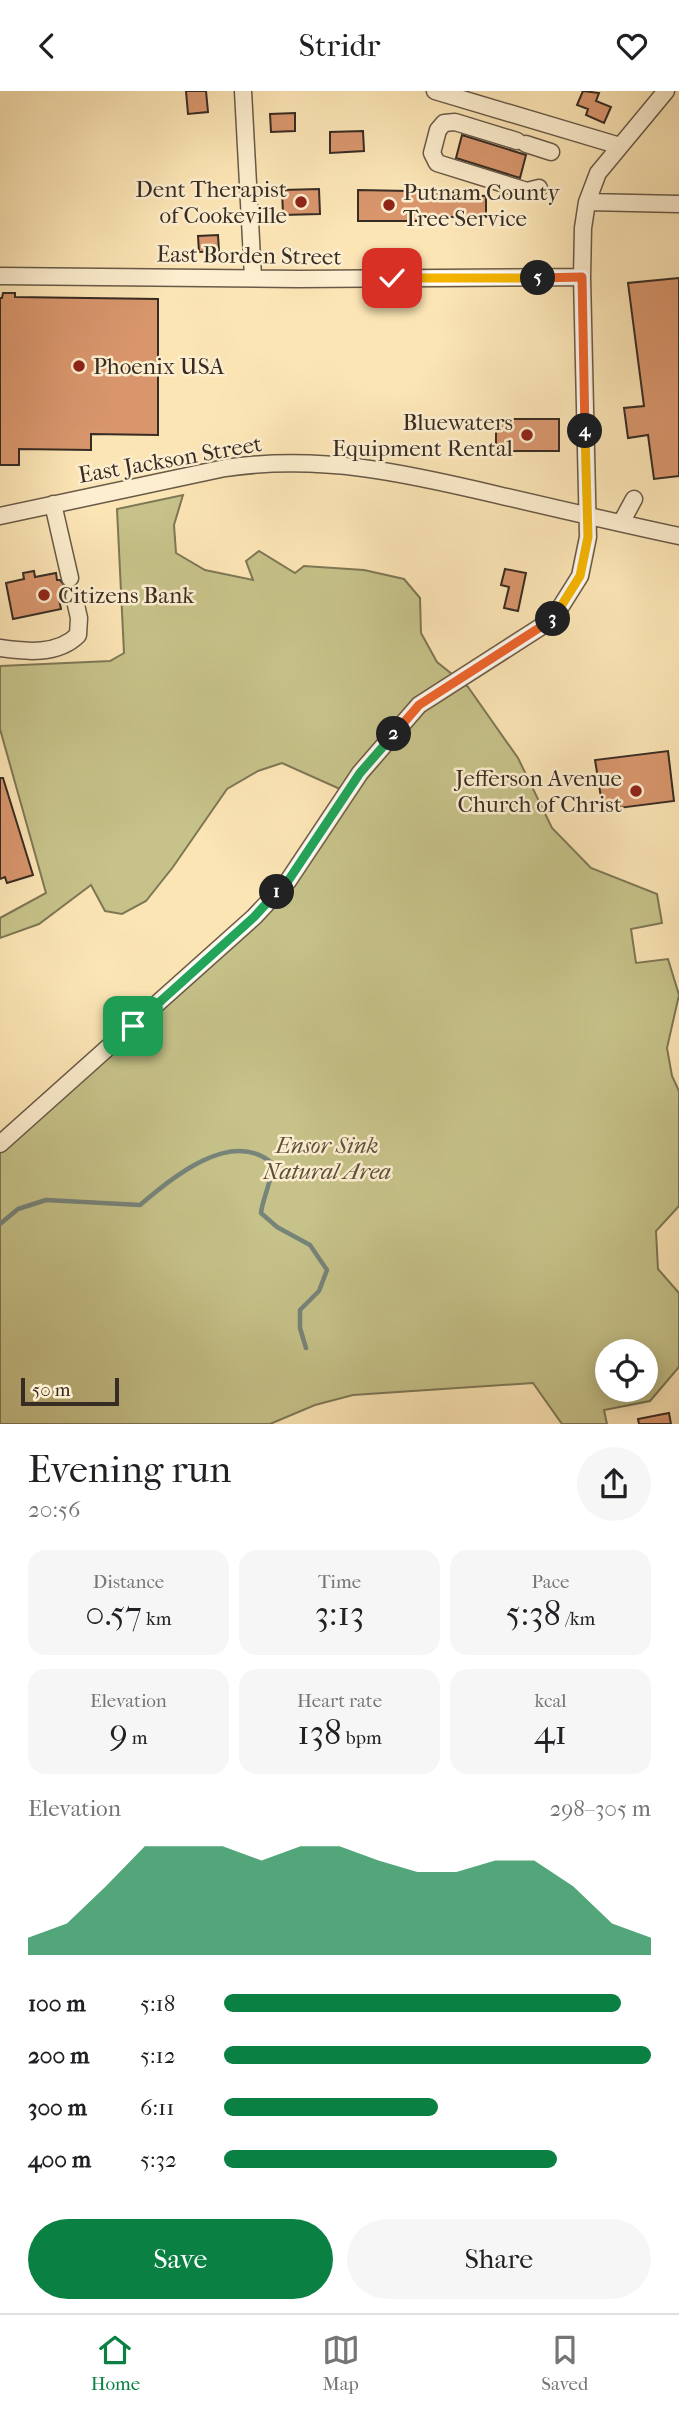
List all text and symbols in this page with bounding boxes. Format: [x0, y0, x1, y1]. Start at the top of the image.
icon: back [28, 27, 66, 65]
text: Stridr [299, 27, 380, 64]
icon: heart [613, 27, 651, 65]
place label: Dent Therapist of Cookeville [135, 176, 287, 229]
place label: Putnam County Tree Service [403, 179, 560, 232]
marker: Dent Therapist of Cookeville [293, 194, 309, 210]
marker: Putnam County Tree Service [381, 197, 397, 213]
street label: East Borden Street [156, 240, 342, 271]
pin [362, 248, 422, 308]
icon: check [373, 259, 411, 297]
pin: 5 [520, 261, 556, 295]
text: 5 [533, 266, 542, 288]
place label: Phoenix USA [93, 353, 226, 380]
marker: Phoenix USA [71, 358, 87, 374]
place label: Bluewaters Equipment Rental [332, 409, 514, 462]
pin: 4 [568, 413, 602, 449]
text: 4 [579, 419, 590, 441]
marker: Bluewaters Equipment Rental [519, 427, 535, 443]
street label: East Jackson Street [76, 430, 264, 489]
place label: Citizens Bank [58, 582, 195, 609]
marker: Citizens Bank [36, 587, 52, 603]
pin: 3 [536, 601, 570, 637]
text: 3 [549, 607, 556, 629]
pin: 2 [376, 717, 412, 751]
text: 2 [389, 722, 398, 744]
place label: Jefferson Avenue Church of Christ [453, 765, 622, 818]
marker: Jefferson Avenue Church of Christ [628, 783, 644, 799]
pin: 1 [260, 875, 294, 909]
text: 1 [273, 880, 280, 902]
pin [103, 996, 163, 1056]
icon: arrive [114, 1007, 152, 1045]
park label: Ensor Sink Natural Area [262, 1132, 391, 1185]
map controls [595, 1339, 658, 1402]
button: locate [595, 1339, 658, 1402]
scale bar [21, 1375, 119, 1407]
text: 50 m [32, 1379, 71, 1401]
text: Evening run [28, 1447, 231, 1492]
button: share [577, 1447, 651, 1521]
text: 20:56 [28, 1496, 80, 1523]
text: Distance [93, 1571, 164, 1593]
text: Time [318, 1571, 361, 1593]
text: Pace [532, 1571, 569, 1593]
text: 0.57 [85, 1593, 142, 1634]
text: 3:13 [315, 1593, 364, 1634]
text: 5:38 [506, 1593, 561, 1634]
text: km [142, 1608, 172, 1630]
text: /km [561, 1608, 595, 1630]
text: Elevation [90, 1690, 167, 1712]
text: Heart rate [297, 1690, 382, 1712]
text: kcal [535, 1690, 566, 1712]
text: 9 [109, 1712, 128, 1753]
text: 138 [297, 1712, 342, 1753]
text: 41 [534, 1712, 567, 1753]
text: m [128, 1727, 148, 1749]
text: bpm [342, 1727, 382, 1749]
text: Elevation [28, 1795, 121, 1822]
text: 298–305 m [549, 1795, 651, 1822]
text: 100 m [28, 1990, 86, 2017]
text: 5:18 [140, 1990, 175, 2017]
text: 200 m [28, 2042, 89, 2069]
text: 5:12 [140, 2042, 176, 2069]
text: 300 m [28, 2094, 87, 2121]
text: 6:11 [140, 2094, 174, 2121]
text: 400 m [28, 2146, 91, 2173]
text: 5:32 [140, 2146, 177, 2173]
button: Save [28, 2219, 333, 2299]
button: Share [347, 2219, 651, 2299]
tab: Home [91, 2331, 140, 2395]
tab: Map [322, 2331, 360, 2395]
tab: Saved [541, 2331, 588, 2395]

